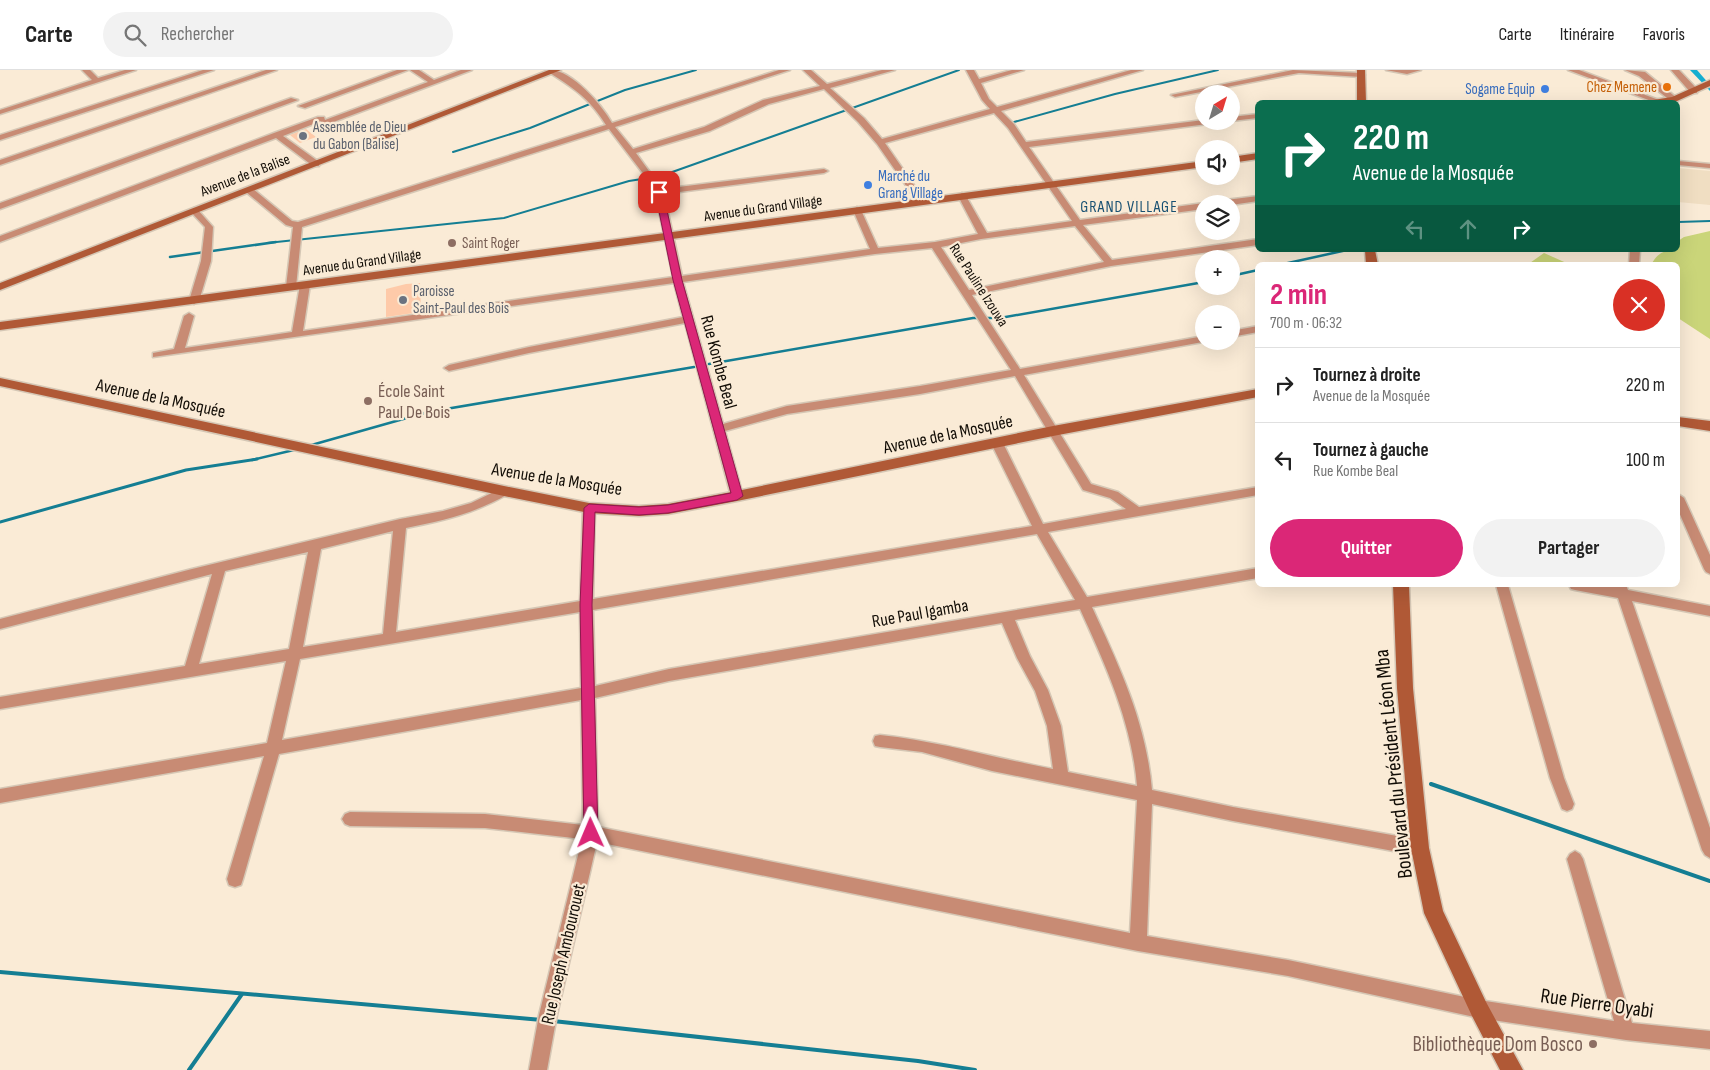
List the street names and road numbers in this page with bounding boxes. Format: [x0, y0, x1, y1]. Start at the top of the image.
street label: Avenue de la Balise [197, 150, 293, 202]
street label: Avenue du Grand Village [702, 191, 823, 226]
street label: Rue Pauline Izouwa [945, 240, 1013, 331]
street label: Avenue du Grand Village [301, 245, 422, 280]
street label: Rue Kombe Beal [696, 313, 741, 411]
street label: Avenue de la Mosquée [93, 374, 228, 422]
street label: Avenue de la Mosquée [881, 411, 1015, 459]
street label: Avenue de la Mosquée [489, 459, 624, 500]
street label: Rue Paul Igamba [870, 595, 970, 632]
street label: Boulevard du Président Léon Mba [1369, 648, 1418, 880]
street label: Rue Joseph Ambourouet [537, 881, 590, 1026]
street label: Rue Pierre Oyabi [1539, 983, 1655, 1024]

